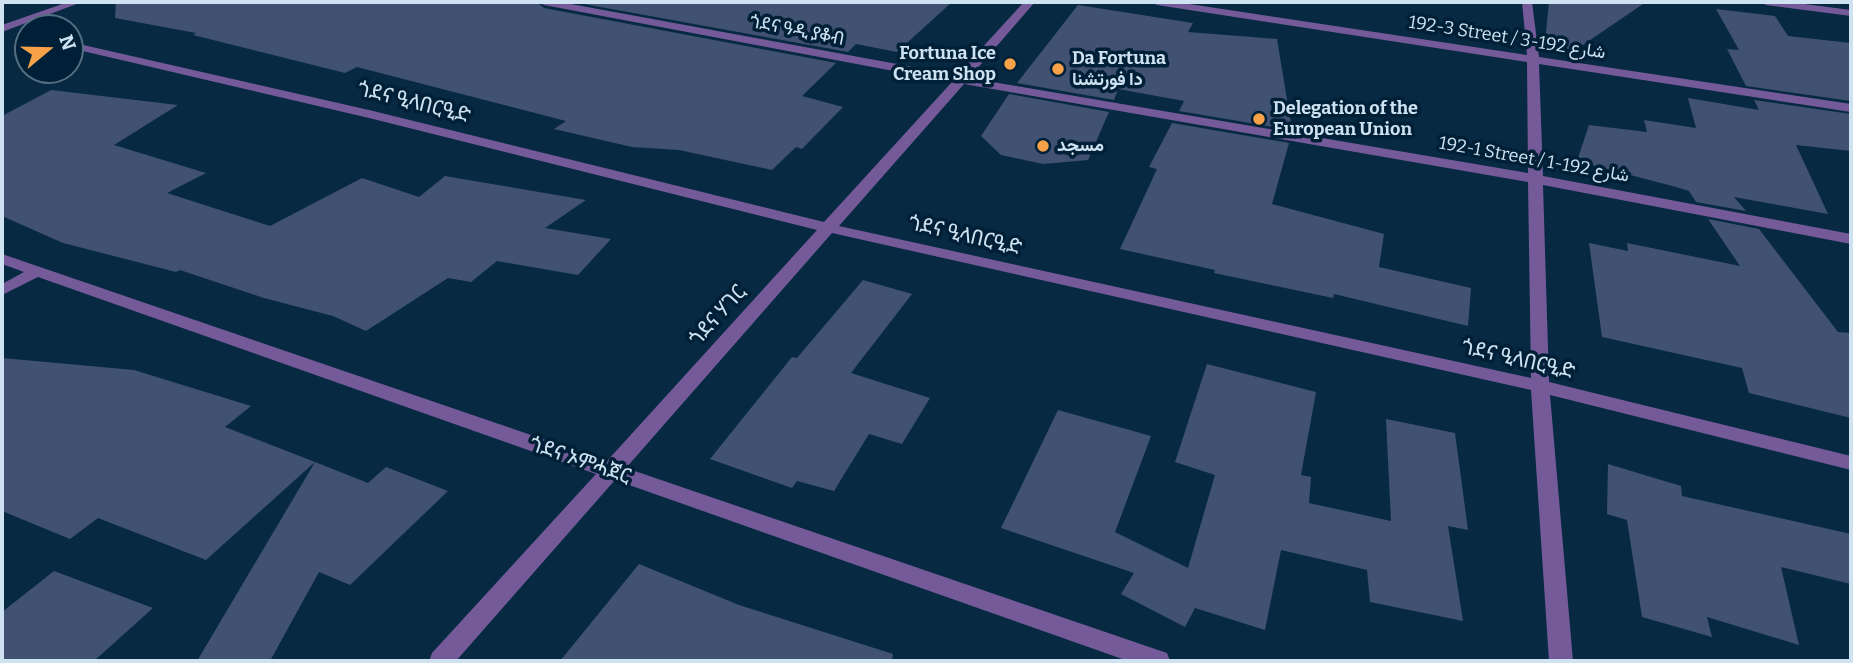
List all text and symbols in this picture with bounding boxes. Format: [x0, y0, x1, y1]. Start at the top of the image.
street label: ጎደና ዓዲ ያቆብ [748, 11, 846, 51]
street label: 192-3 Street / شارع 192-3 [1407, 12, 1607, 64]
north arrow [14, 14, 84, 84]
text: N [54, 32, 81, 53]
place label: Fortuna Ice Cream Shop [893, 43, 996, 86]
place label: Da Fortuna دا فورتشنا [1072, 48, 1166, 90]
marker: Fortuna Ice Cream Shop [1002, 56, 1018, 72]
marker: Da Fortuna دا فورتشنا [1050, 61, 1066, 77]
street label: ጎደና ዒላበርዒድ [355, 77, 473, 129]
place label: Delegation of the European Union [1273, 98, 1418, 140]
marker: Delegation of the European Union [1251, 111, 1267, 127]
street label: 192-1 Street / شارع 192-1 [1437, 133, 1631, 187]
place label: مسجد [1057, 135, 1104, 157]
marker: مسجد [1035, 138, 1051, 154]
street label: ጎደና ዒላበርዒድ [906, 211, 1024, 261]
street label: ጎደና ሃገር [684, 280, 752, 352]
street label: ጎደና ዒላበርዒድ [1459, 335, 1577, 385]
street label: ጎደና ኦምሓጀር [526, 432, 634, 490]

